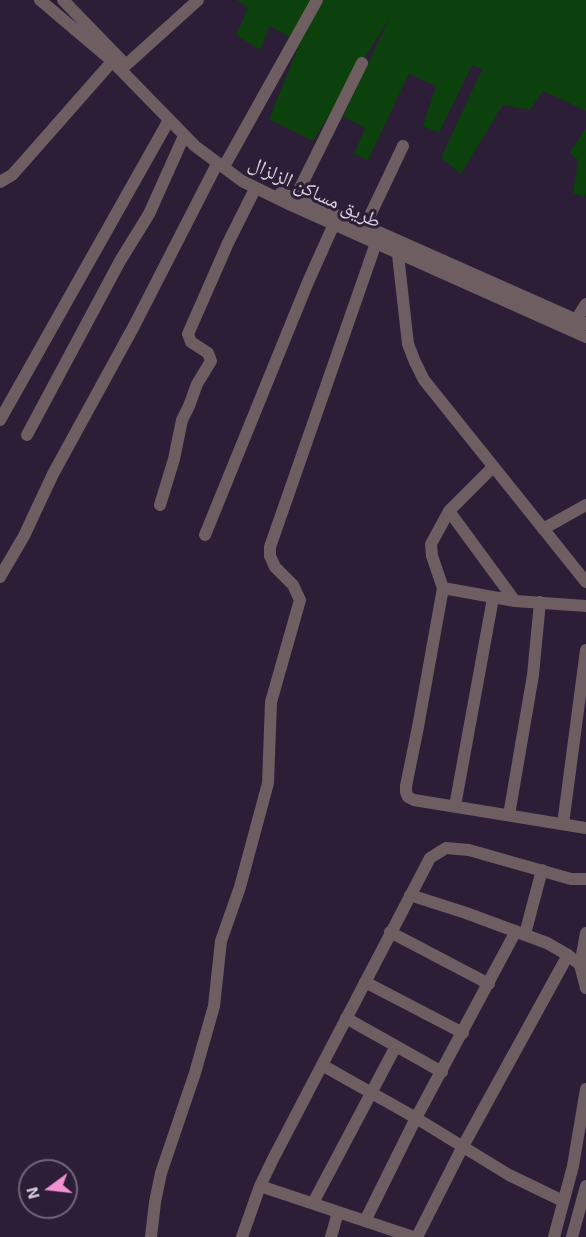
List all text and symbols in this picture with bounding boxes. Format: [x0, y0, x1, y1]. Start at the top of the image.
street label: طريق مساكن الزلزال [245, 151, 385, 233]
north arrow [18, 1159, 78, 1219]
text: N [21, 1185, 43, 1201]

